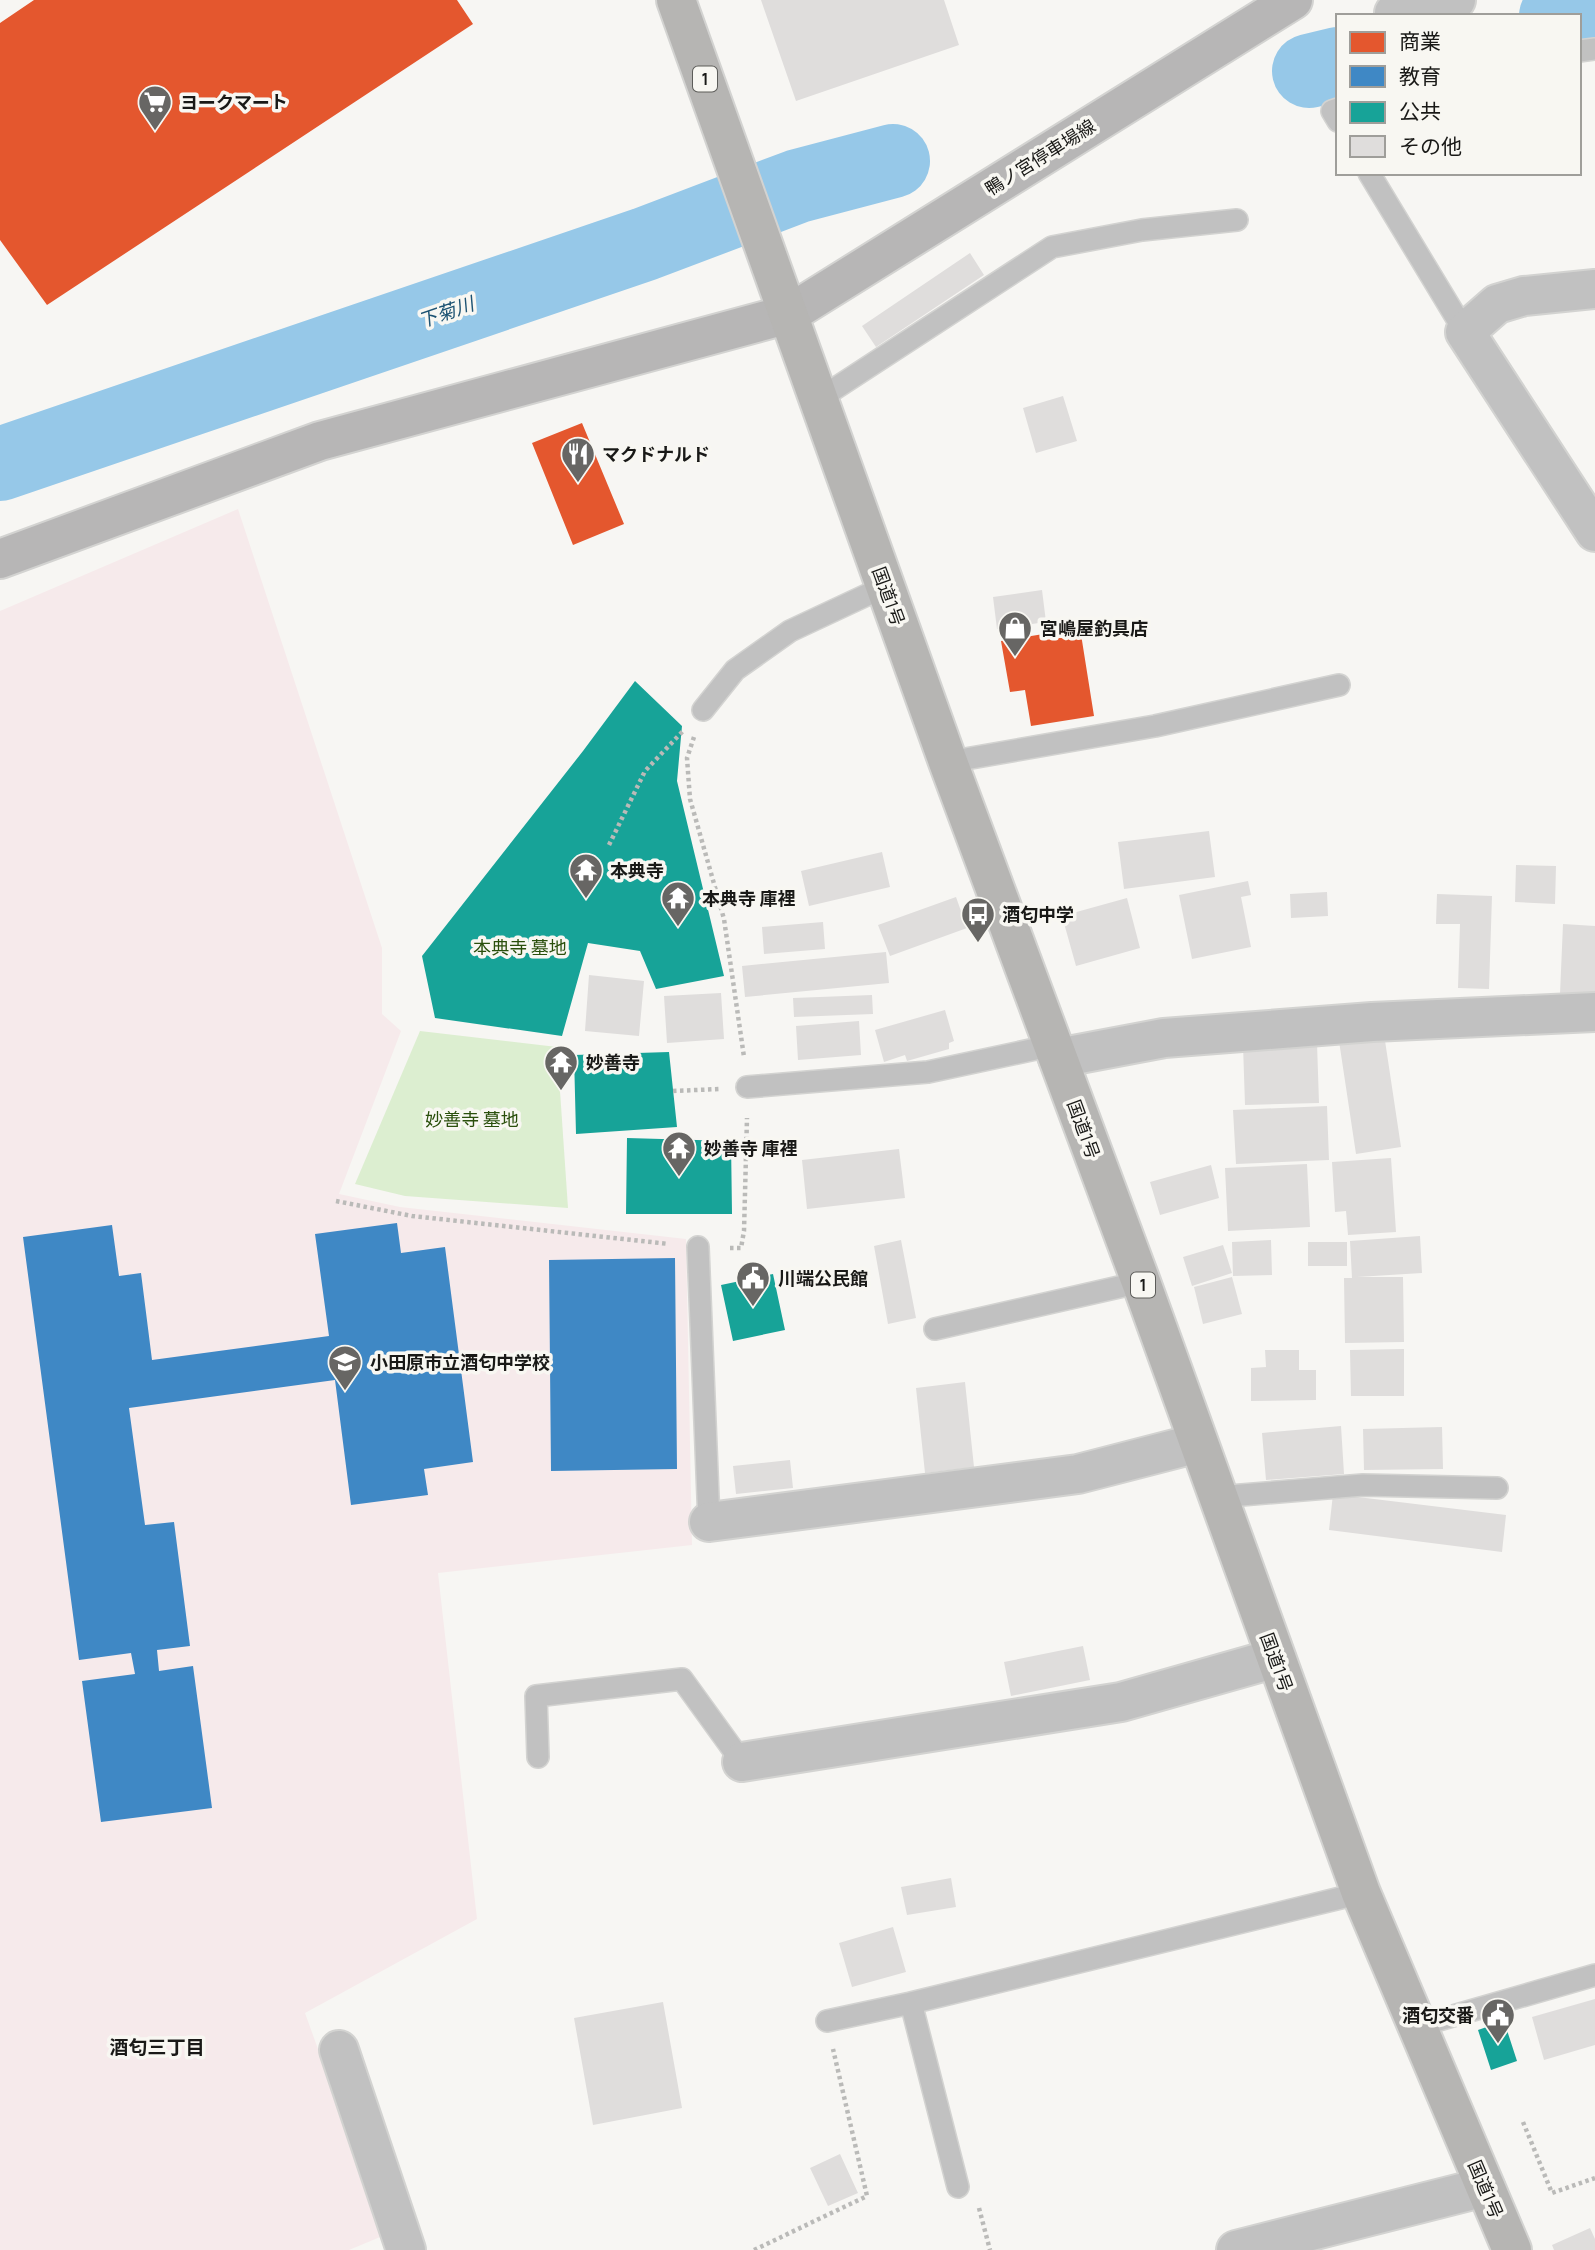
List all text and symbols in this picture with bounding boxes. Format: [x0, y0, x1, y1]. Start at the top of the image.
legend [1336, 14, 1581, 175]
text: 商業 [1399, 27, 1441, 55]
text: 教育 [1399, 62, 1441, 90]
road number: 1 [693, 66, 717, 92]
supermarket icon: ヨークマート [136, 83, 174, 132]
place label: ヨークマート [180, 90, 288, 114]
text: 公共 [1399, 97, 1441, 125]
street label: 鴨ノ宮停車場線 [980, 113, 1100, 201]
text: その他 [1399, 132, 1462, 160]
water label: 下菊川 [415, 290, 479, 334]
restaurant icon: マクドナルド [559, 435, 597, 484]
place label: マクドナルド [602, 442, 710, 466]
street label: 国道1号 [867, 563, 911, 629]
shop icon: 宮嶋屋釣具店 [996, 609, 1034, 658]
place label: 宮嶋屋釣具店 [1040, 616, 1148, 640]
temple icon: 本典寺 [567, 851, 605, 900]
place label: 本典寺 [610, 858, 664, 882]
temple icon: 本典寺 庫裡 [659, 879, 697, 928]
place label: 本典寺 庫裡 [702, 886, 796, 910]
bus stop icon: 酒匂中学 [959, 895, 997, 944]
place label: 酒匂中学 [1002, 902, 1074, 926]
park label: 本典寺 墓地 [473, 935, 567, 959]
temple icon: 妙善寺 [542, 1043, 580, 1092]
place label: 妙善寺 [586, 1050, 640, 1074]
street label: 国道1号 [1062, 1096, 1106, 1162]
park label: 妙善寺 墓地 [425, 1107, 519, 1131]
temple icon: 妙善寺 庫裡 [660, 1129, 698, 1178]
place label: 妙善寺 庫裡 [704, 1136, 798, 1160]
public building icon: 川端公民館 [734, 1259, 772, 1308]
place label: 川端公民館 [778, 1266, 868, 1290]
road number: 1 [1131, 1273, 1155, 1298]
school or university icon: 小田原市立酒匂中学校 [326, 1343, 364, 1392]
place label: 小田原市立酒匂中学校 [370, 1350, 550, 1374]
street label: 国道1号 [1255, 1629, 1299, 1695]
public building icon: 酒匂交番 [1479, 1996, 1517, 2045]
place label: 酒匂交番 [1402, 2003, 1474, 2027]
district label: 酒匂三丁目 [109, 2034, 205, 2060]
street label: 国道1号 [1463, 2156, 1509, 2222]

